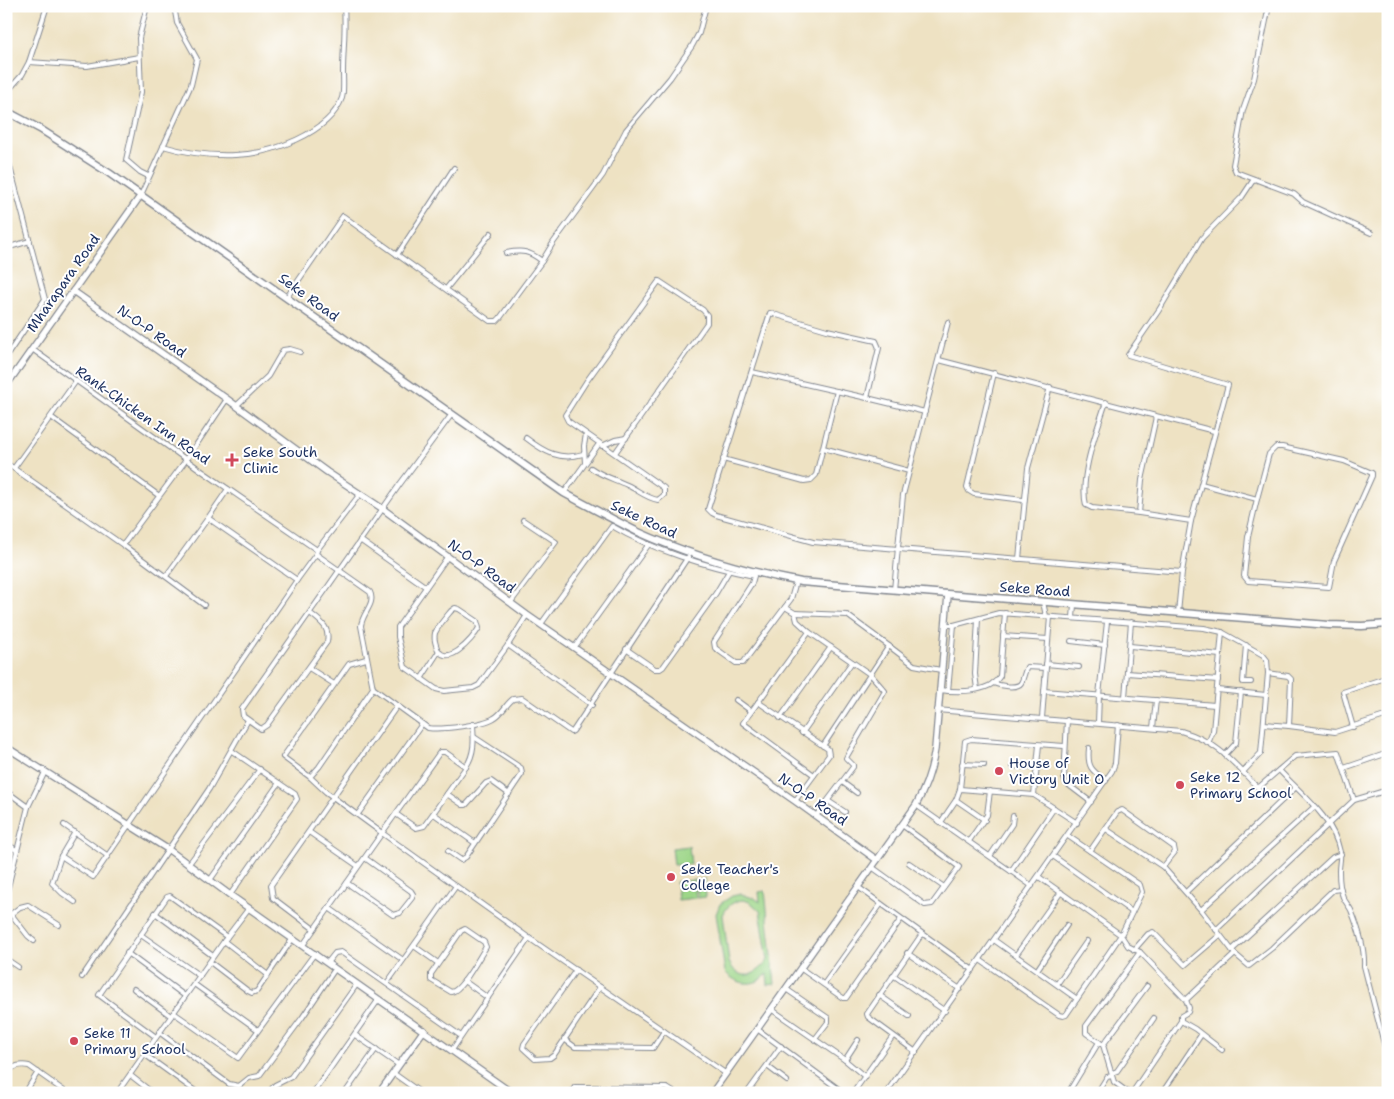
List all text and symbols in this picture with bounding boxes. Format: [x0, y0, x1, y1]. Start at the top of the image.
street label: Mharapara Road [22, 230, 104, 336]
street label: Seke Road [275, 269, 343, 325]
street label: N-O-P Road [114, 301, 190, 361]
street label: Rank-Chicken Inn Road [72, 362, 214, 468]
place label: Seke South Clinic [243, 443, 317, 477]
marker: Seke South Clinic [225, 453, 239, 467]
street label: Seke Road [608, 496, 680, 542]
street label: N-O-P Road [444, 535, 520, 597]
street label: Seke Road [999, 578, 1071, 600]
place label: House of Victory Unit O [1009, 754, 1104, 788]
marker: House of Victory Unit O [993, 765, 1005, 777]
place label: Seke 12 Primary School [1190, 768, 1292, 802]
street label: N-O-P Road [775, 769, 851, 829]
marker: Seke 12 Primary School [1174, 779, 1186, 791]
place label: Seke Teacher's College [681, 860, 779, 894]
marker: Seke Teacher's College [665, 871, 677, 883]
place label: Seke 11 Primary School [84, 1024, 186, 1058]
marker: Seke 11 Primary School [68, 1035, 80, 1047]

